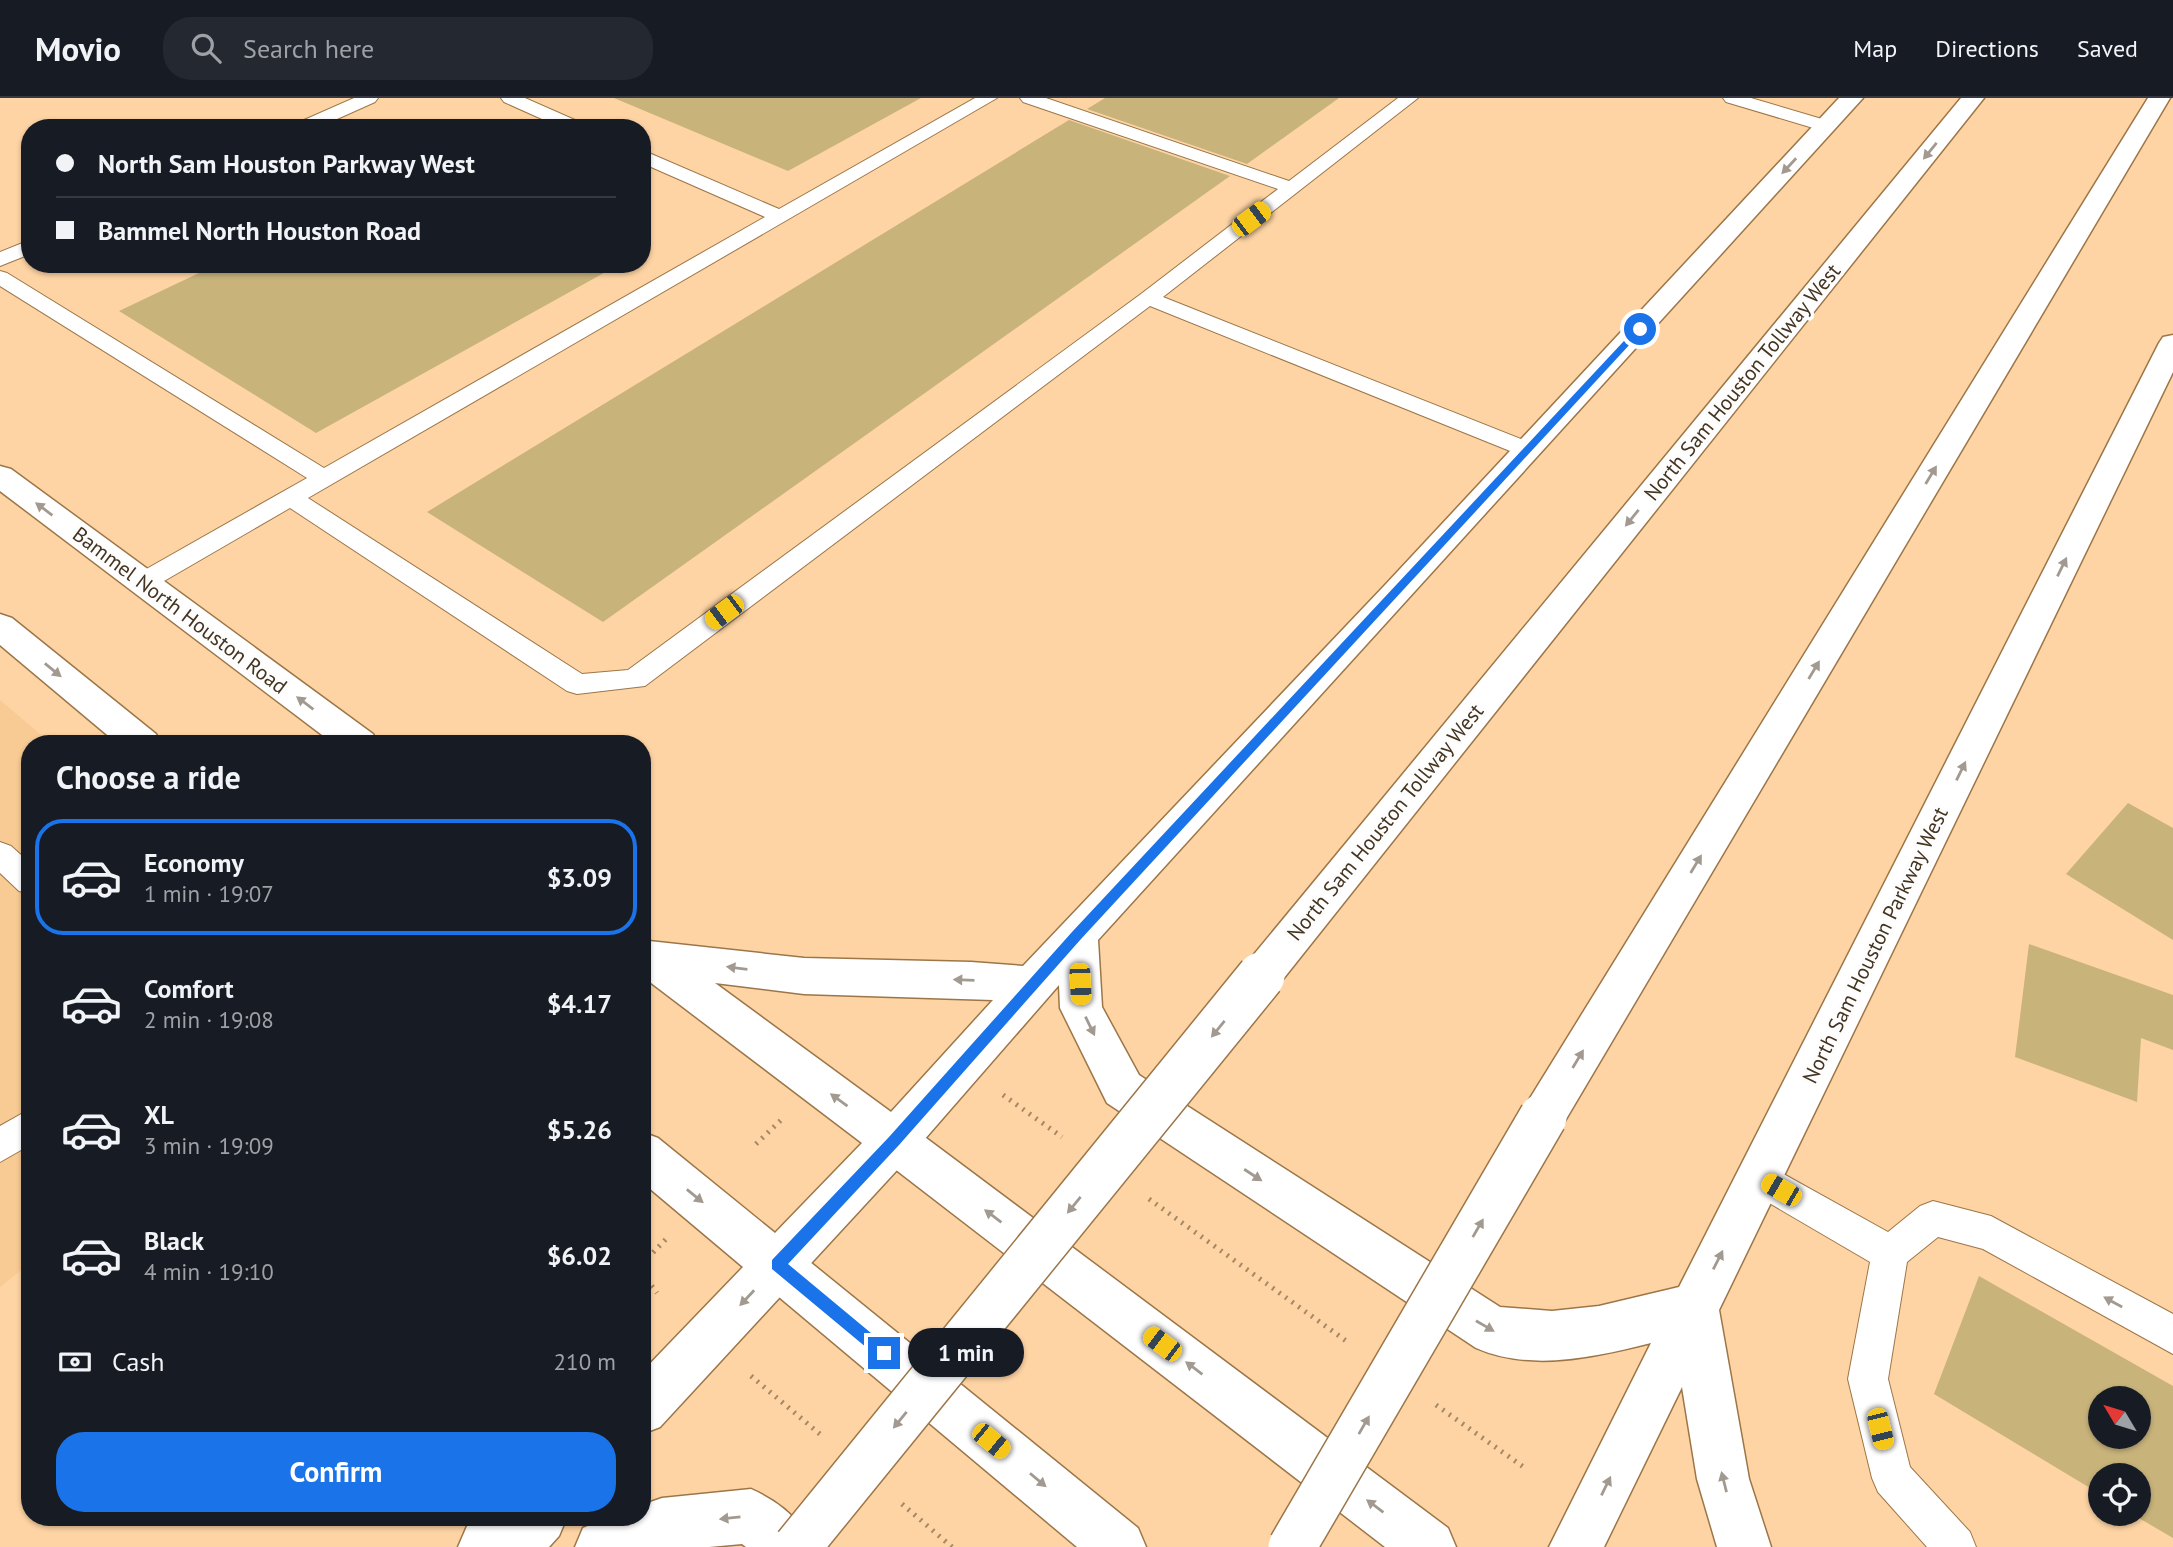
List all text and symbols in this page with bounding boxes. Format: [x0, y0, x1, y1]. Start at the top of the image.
search box [163, 17, 653, 80]
text: Movio [35, 27, 121, 70]
icon: search [187, 29, 225, 67]
text: Search here [243, 32, 374, 65]
text: Map [1853, 33, 1897, 64]
text: Directions [1935, 33, 2039, 64]
text: Saved [2077, 33, 2138, 64]
one-way arrow [1923, 142, 1938, 160]
text: North Sam Houston Parkway West [98, 147, 475, 180]
one-way arrow [1782, 157, 1798, 174]
car [1228, 198, 1275, 240]
text: Bammel North Houston Road [98, 214, 421, 247]
street label: North Sam Houston Tollway West [1638, 258, 1846, 506]
route start [1624, 313, 1656, 345]
one-way arrow [1925, 465, 1938, 484]
one-way arrow [35, 502, 53, 516]
one-way arrow [1625, 509, 1640, 526]
street label: Bammel North Houston Road [67, 520, 293, 700]
one-way arrow [2056, 557, 2068, 577]
car [701, 591, 748, 633]
one-way arrow [1807, 660, 1820, 679]
one-way arrow [43, 662, 61, 677]
one-way arrow [296, 696, 314, 710]
street label: North Sam Houston Tollway West [1281, 698, 1489, 946]
text: Choose a ride [56, 756, 241, 798]
one-way arrow [1955, 761, 1967, 781]
street label: North Sam Houston Parkway West [1796, 802, 1954, 1088]
icon: car [60, 846, 123, 909]
text: Economy [144, 846, 244, 879]
one-way arrow [1689, 855, 1702, 874]
text: $3.09 [547, 861, 612, 894]
text: 1 min · 19:07 [144, 879, 274, 908]
car [1069, 962, 1092, 1006]
one-way arrow [726, 963, 748, 974]
icon: car [60, 972, 123, 1035]
text: Comfort [144, 972, 234, 1005]
one-way arrow [953, 974, 975, 985]
text: $4.17 [547, 987, 612, 1020]
text: 2 min · 19:08 [144, 1005, 274, 1034]
one-way arrow [1084, 1016, 1095, 1036]
one-way arrow [1211, 1020, 1226, 1037]
one-way arrow [1572, 1049, 1584, 1068]
one-way arrow [830, 1094, 848, 1108]
icon: car [60, 1098, 123, 1161]
text: XL [144, 1098, 174, 1131]
text: $5.26 [547, 1113, 612, 1146]
text: 3 min · 19:09 [144, 1131, 274, 1160]
one-way arrow [1244, 1168, 1263, 1181]
car [1758, 1170, 1805, 1210]
one-way arrow [686, 1189, 704, 1204]
one-way arrow [1067, 1196, 1082, 1214]
one-way arrow [984, 1209, 1002, 1223]
one-way arrow [1472, 1218, 1484, 1238]
icon: car [60, 1224, 123, 1287]
text: Black [144, 1224, 204, 1257]
text: $6.02 [547, 1239, 612, 1272]
one-way arrow [1713, 1250, 1724, 1270]
text: 4 min · 19:10 [144, 1257, 274, 1286]
one-way arrow [739, 1289, 755, 1306]
one-way arrow [2104, 1296, 2123, 1308]
one-way arrow [1475, 1320, 1494, 1332]
car [1139, 1323, 1186, 1365]
callout: 1 min [908, 1328, 1024, 1378]
route end [868, 1337, 900, 1369]
text: 1 min [938, 1338, 994, 1367]
icon: cash [56, 1343, 94, 1381]
text: Cash [112, 1345, 164, 1378]
text: 210 m [554, 1347, 616, 1376]
one-way arrow [1185, 1361, 1203, 1376]
north arrow [2088, 1386, 2151, 1449]
map controls [2088, 1386, 2151, 1526]
car [1865, 1406, 1896, 1452]
one-way arrow [893, 1411, 908, 1429]
one-way arrow [1357, 1415, 1370, 1434]
car [969, 1420, 1014, 1462]
button: Confirm [56, 1432, 616, 1512]
button: locate [2088, 1463, 2151, 1526]
one-way arrow [1718, 1470, 1729, 1492]
one-way arrow [1028, 1472, 1046, 1487]
one-way arrow [1600, 1476, 1611, 1496]
one-way arrow [1366, 1498, 1384, 1513]
one-way arrow [718, 1513, 740, 1524]

